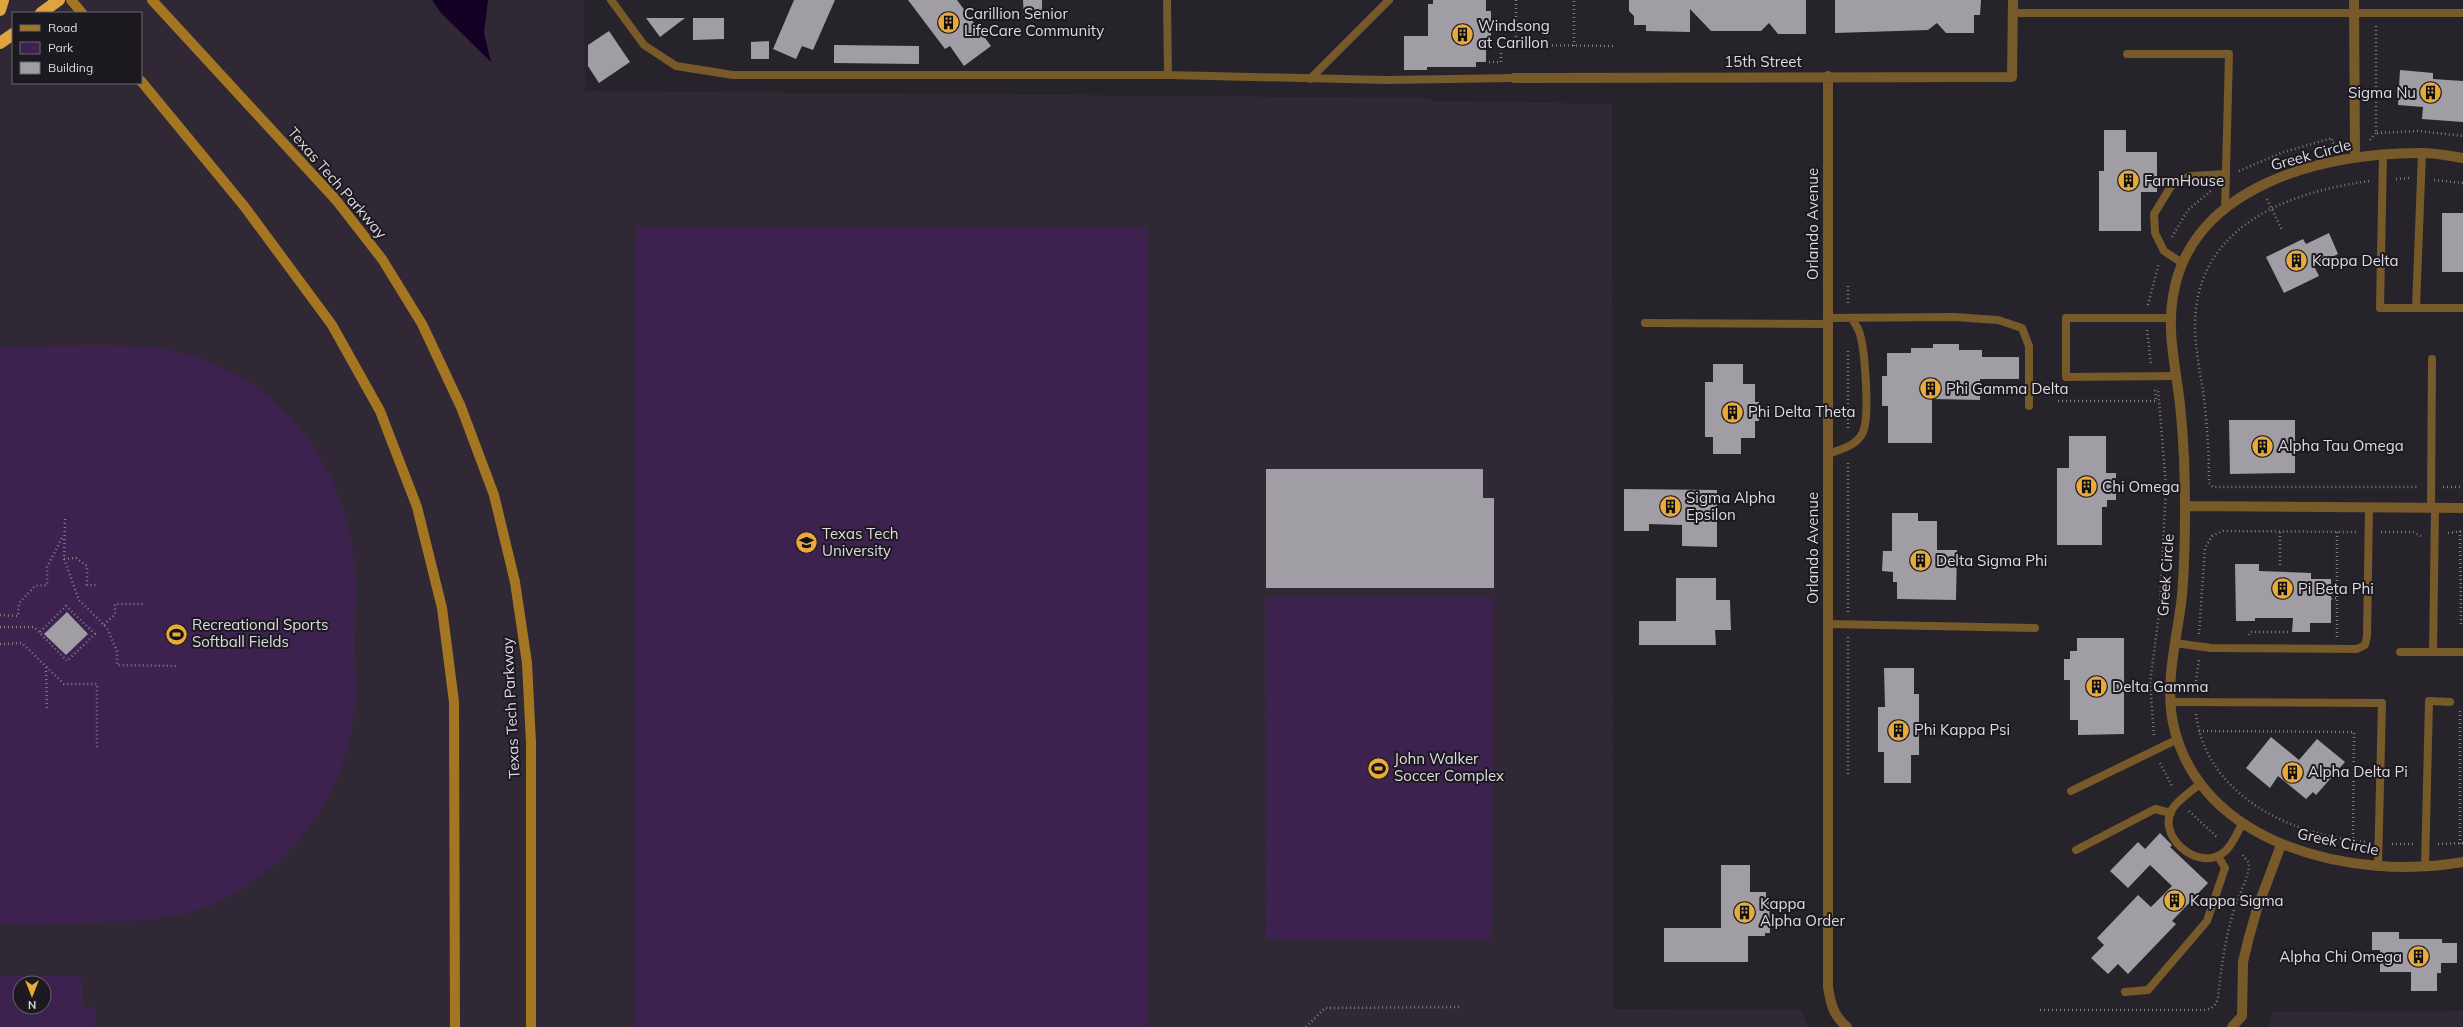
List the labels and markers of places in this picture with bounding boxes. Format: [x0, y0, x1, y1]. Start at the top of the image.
place label: Carillion Senior LifeCare Community [964, 4, 1104, 40]
building icon: Carillion Senior LifeCare Community [936, 10, 962, 36]
place label: Windsong at Carillon [1478, 16, 1550, 52]
building icon: Windsong at Carillon [1449, 22, 1475, 48]
building icon: Sigma Nu [2418, 80, 2444, 106]
place label: Sigma Nu [2348, 83, 2416, 102]
building icon: FarmHouse [2115, 168, 2141, 194]
place label: FarmHouse [2144, 171, 2224, 190]
building icon: Kappa Delta [2283, 248, 2309, 274]
place label: Kappa Delta [2312, 251, 2399, 270]
building icon: Phi Gamma Delta [1918, 376, 1944, 402]
place label: Phi Gamma Delta [1946, 379, 2068, 398]
building icon: Phi Delta Theta [1719, 399, 1745, 425]
place label: Phi Delta Theta [1748, 402, 1855, 421]
building icon: Alpha Tau Omega [2249, 433, 2275, 459]
place label: Alpha Tau Omega [2278, 436, 2404, 455]
building icon: Chi Omega [2073, 474, 2099, 500]
place label: Chi Omega [2102, 477, 2180, 496]
place label: Sigma Alpha Epsilon [1686, 488, 1775, 524]
building icon: Sigma Alpha Epsilon [1658, 494, 1684, 520]
place label: Texas Tech University [822, 524, 899, 560]
school or university icon: Texas Tech University [793, 530, 819, 556]
building icon: Delta Sigma Phi [1907, 548, 1933, 574]
place label: Delta Sigma Phi [1936, 551, 2047, 570]
building icon: Pi Beta Phi [2270, 576, 2296, 602]
place label: Pi Beta Phi [2298, 579, 2374, 598]
place label: Recreational Sports Softball Fields [192, 615, 328, 651]
sports icon: Recreational Sports Softball Fields [164, 621, 190, 647]
building icon: Delta Gamma [2084, 674, 2110, 700]
place label: Delta Gamma [2112, 677, 2208, 696]
building icon: Phi Kappa Psi [1885, 717, 1911, 743]
place label: Phi Kappa Psi [1914, 720, 2010, 739]
place label: John Walker Soccer Complex [1394, 749, 1504, 785]
sports icon: John Walker Soccer Complex [1366, 755, 1392, 781]
building icon: Alpha Delta Pi [2280, 759, 2306, 785]
place label: Alpha Delta Pi [2308, 762, 2408, 781]
building icon: Kappa Sigma [2161, 888, 2187, 914]
place label: Kappa Sigma [2190, 891, 2284, 910]
place label: Kappa Alpha Order [1760, 894, 1845, 930]
building icon: Kappa Alpha Order [1732, 900, 1758, 926]
building icon: Alpha Chi Omega [2405, 944, 2431, 970]
place label: Alpha Chi Omega [2279, 947, 2402, 966]

